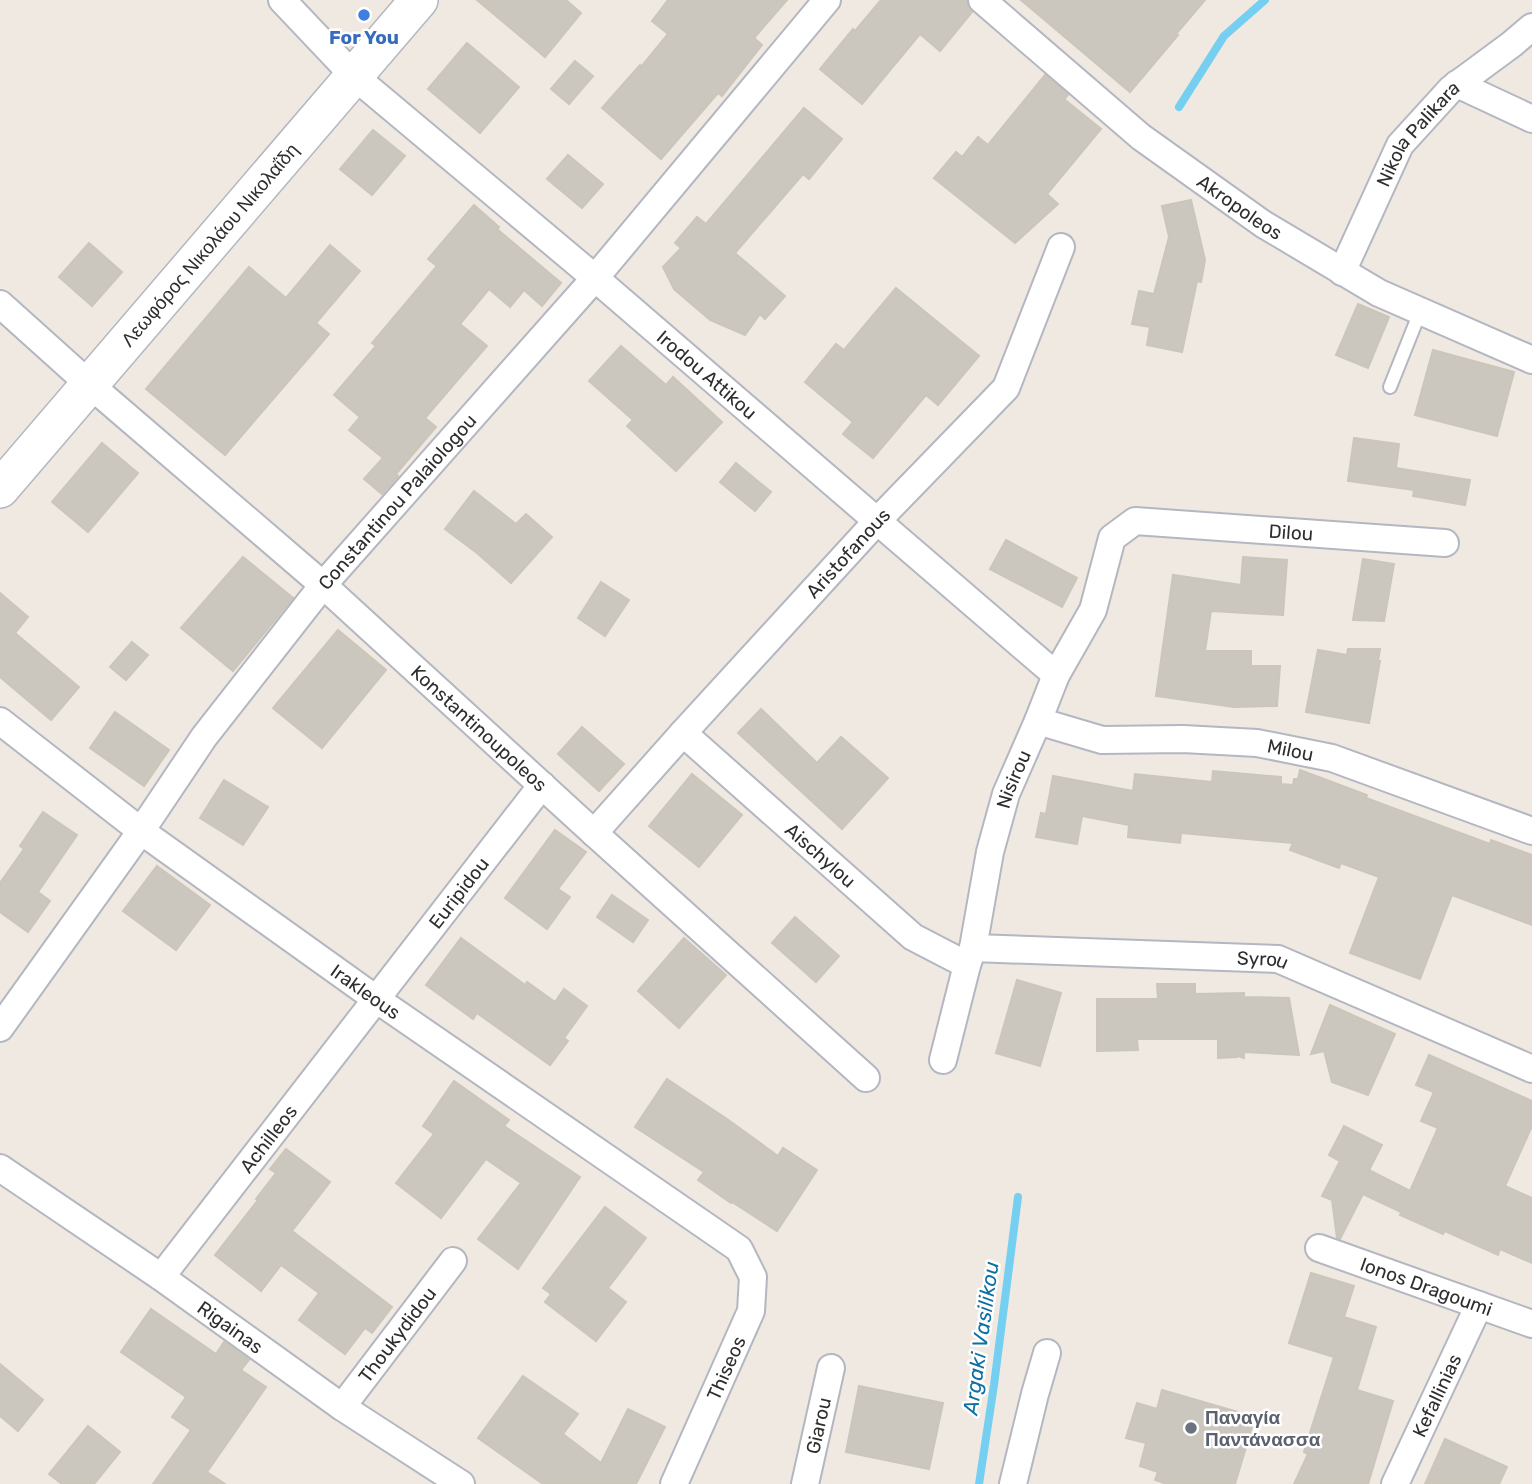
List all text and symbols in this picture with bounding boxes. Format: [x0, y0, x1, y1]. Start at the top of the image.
marker: For You [356, 7, 372, 23]
place label: For You [329, 26, 399, 49]
street label: Nikola Palikara [1372, 76, 1464, 190]
street label: Λεωφόρος Νικολάου Νικολαΐδη [116, 138, 303, 351]
street label: Akropoleos [1193, 170, 1286, 245]
street label: Irodou Attikou [652, 326, 761, 424]
street label: Constantinou Palaiologou [313, 409, 481, 594]
street label: Aristofanous [801, 504, 895, 603]
street label: Dilou [1268, 520, 1314, 546]
street label: Konstantinoupoleos [406, 660, 552, 796]
street label: Milou [1265, 734, 1316, 766]
street label: Nisirou [992, 746, 1036, 811]
street label: Aischylou [780, 818, 860, 893]
street label: Euripidou [424, 853, 494, 933]
street label: Syrou [1237, 947, 1292, 974]
street label: Irakleous [326, 959, 405, 1024]
street label: Achilleos [235, 1100, 302, 1178]
street label: Ionos Dragoumi [1357, 1253, 1495, 1321]
water label: Argaki Vasilikou [957, 1259, 1004, 1417]
street label: Thoukydidou [354, 1282, 441, 1387]
street label: Rigainas [193, 1296, 267, 1359]
street label: Thiseos [702, 1333, 751, 1404]
street label: Kefallinias [1408, 1350, 1466, 1441]
street label: Giarou [801, 1395, 836, 1456]
place label: Παναγία Παντάνασσα [1205, 1406, 1321, 1451]
marker: Παναγία Παντάνασσα [1183, 1420, 1199, 1436]

